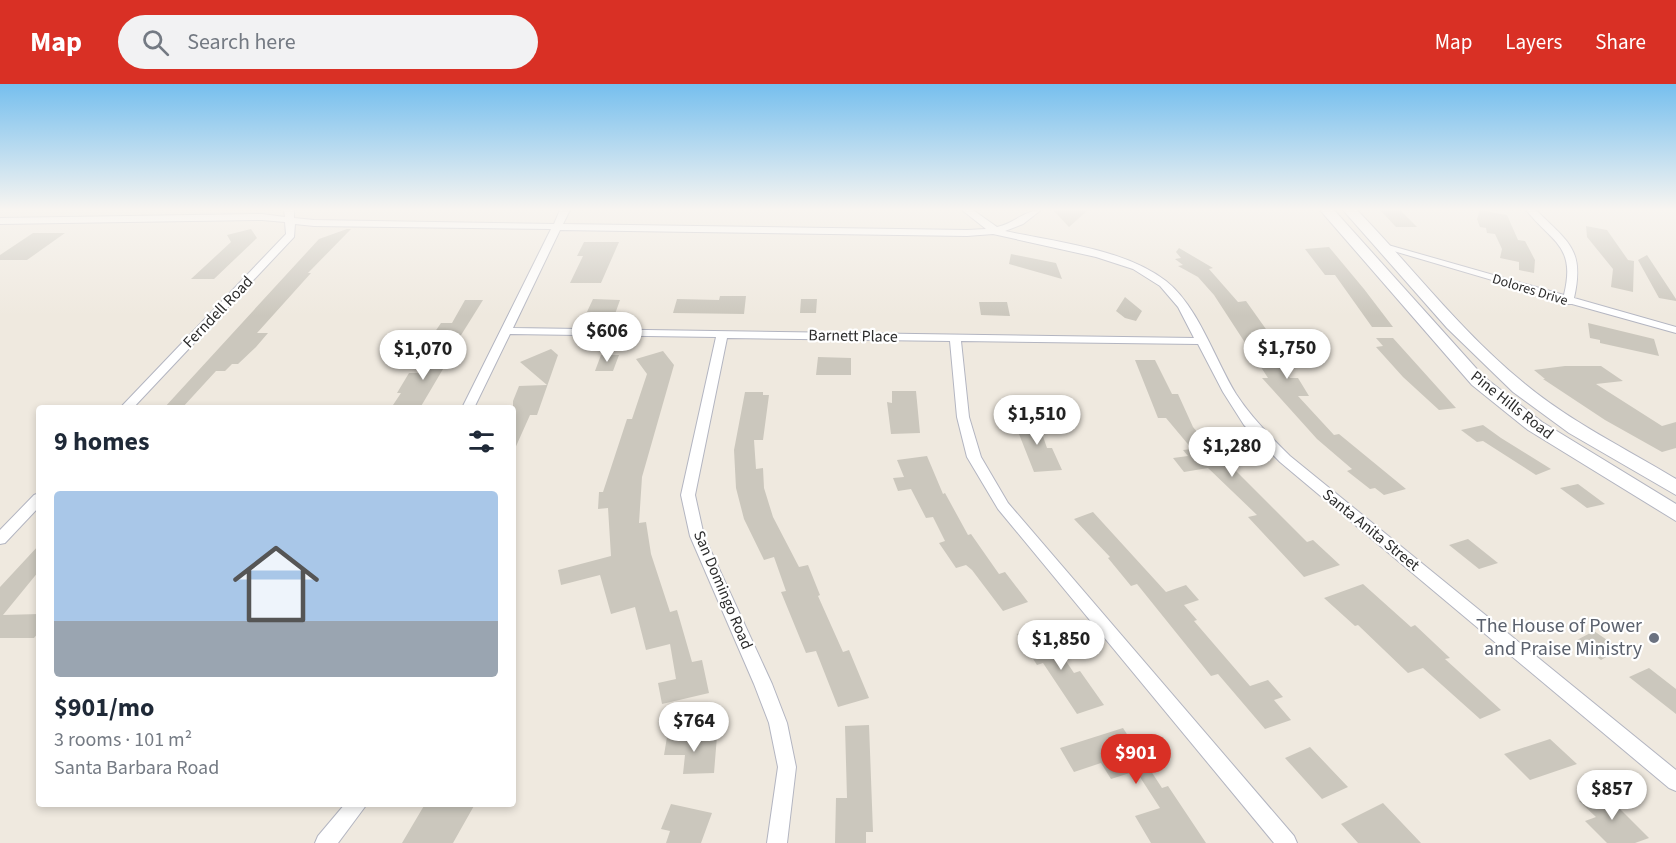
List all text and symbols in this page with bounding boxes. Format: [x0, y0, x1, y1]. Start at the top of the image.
search box [118, 15, 538, 69]
text: Map [30, 22, 82, 62]
icon: search [139, 26, 172, 59]
text: Search here [187, 26, 296, 58]
text: Map [1435, 27, 1472, 57]
text: Layers [1505, 27, 1562, 57]
text: Share [1595, 27, 1646, 57]
street label: Dolores Drive [1490, 269, 1570, 311]
street label: Ferndell Road [178, 271, 258, 353]
pin: $606 [571, 312, 643, 363]
text: $606 [586, 317, 628, 345]
street label: Barnett Place [808, 324, 898, 348]
pin: $1,750 [1238, 329, 1336, 380]
pin: $1,070 [374, 330, 472, 381]
text: $1,750 [1258, 334, 1316, 362]
text: $1,070 [394, 335, 452, 363]
street label: Pine Hills Road [1466, 366, 1558, 444]
pin: $1,510 [988, 395, 1086, 446]
text: $1,510 [1008, 400, 1066, 428]
text: 9 homes [54, 423, 149, 460]
icon: filters [465, 425, 498, 458]
pin: $1,280 [1183, 427, 1281, 478]
text: $1,280 [1203, 432, 1261, 460]
street label: Santa Anita Street [1318, 484, 1425, 577]
street label: San Domingo Road [688, 527, 758, 653]
icon: home [222, 530, 330, 638]
place label: The House of Power and Praise Ministry [1476, 612, 1643, 663]
pin: $1,850 [1012, 620, 1110, 671]
text: $1,850 [1032, 625, 1090, 653]
marker: The House of Power and Praise Ministry [1647, 631, 1661, 645]
text: $901/mo [54, 689, 154, 726]
pin: $764 [658, 702, 730, 753]
text: $764 [673, 707, 715, 735]
text: 3 rooms · 101 m² [54, 726, 192, 754]
pin: $901 [1100, 734, 1172, 785]
text: $901 [1115, 739, 1157, 767]
text: Santa Barbara Road [54, 754, 219, 782]
pin: $857 [1576, 770, 1648, 821]
text: $857 [1591, 775, 1633, 803]

